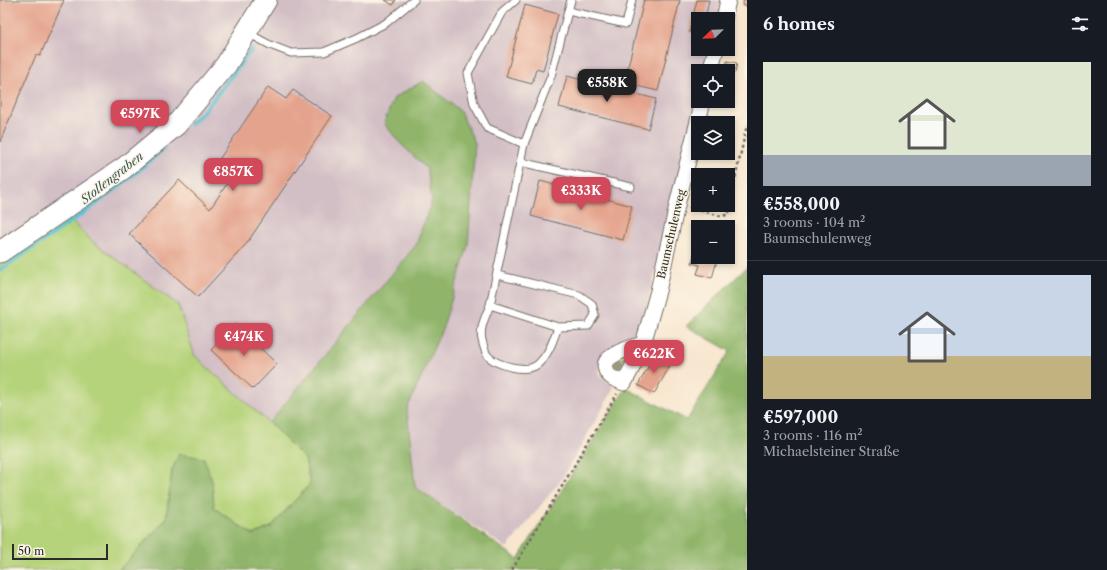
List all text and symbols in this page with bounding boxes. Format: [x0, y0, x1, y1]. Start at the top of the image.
north arrow [691, 12, 735, 56]
map controls [691, 12, 735, 264]
icon: filters [1069, 13, 1091, 35]
text: 6 homes [763, 14, 835, 34]
button: locate [691, 64, 735, 108]
pin: €558K [579, 69, 635, 103]
text: €558K [586, 74, 628, 90]
icon: home [891, 88, 963, 160]
pin: €597K [112, 100, 168, 134]
text: €597K [120, 105, 160, 121]
button: layers [691, 116, 735, 160]
water label: Stollengraben [77, 148, 146, 207]
pin: €857K [205, 158, 261, 192]
text: €857K [213, 163, 253, 179]
button: + [691, 168, 735, 212]
pin: €333K [553, 177, 609, 211]
text: €333K [561, 182, 601, 198]
street label: Baumschulenweg [654, 188, 688, 280]
text: €558,000 [763, 194, 840, 214]
text: 3 rooms · 104 m² [763, 214, 865, 230]
button: − [691, 220, 735, 264]
text: Baumschulenweg [763, 230, 871, 246]
icon: home [891, 301, 963, 373]
pin: €474K [216, 323, 272, 357]
text: €474K [224, 328, 264, 344]
pin: €622K [626, 340, 682, 374]
text: €622K [633, 345, 675, 361]
text: €597,000 [763, 407, 838, 427]
text: 3 rooms · 116 m² [763, 427, 863, 443]
text: Michaelsteiner Straße [763, 443, 900, 459]
scale bar [12, 542, 108, 561]
text: 50 m [18, 544, 44, 558]

